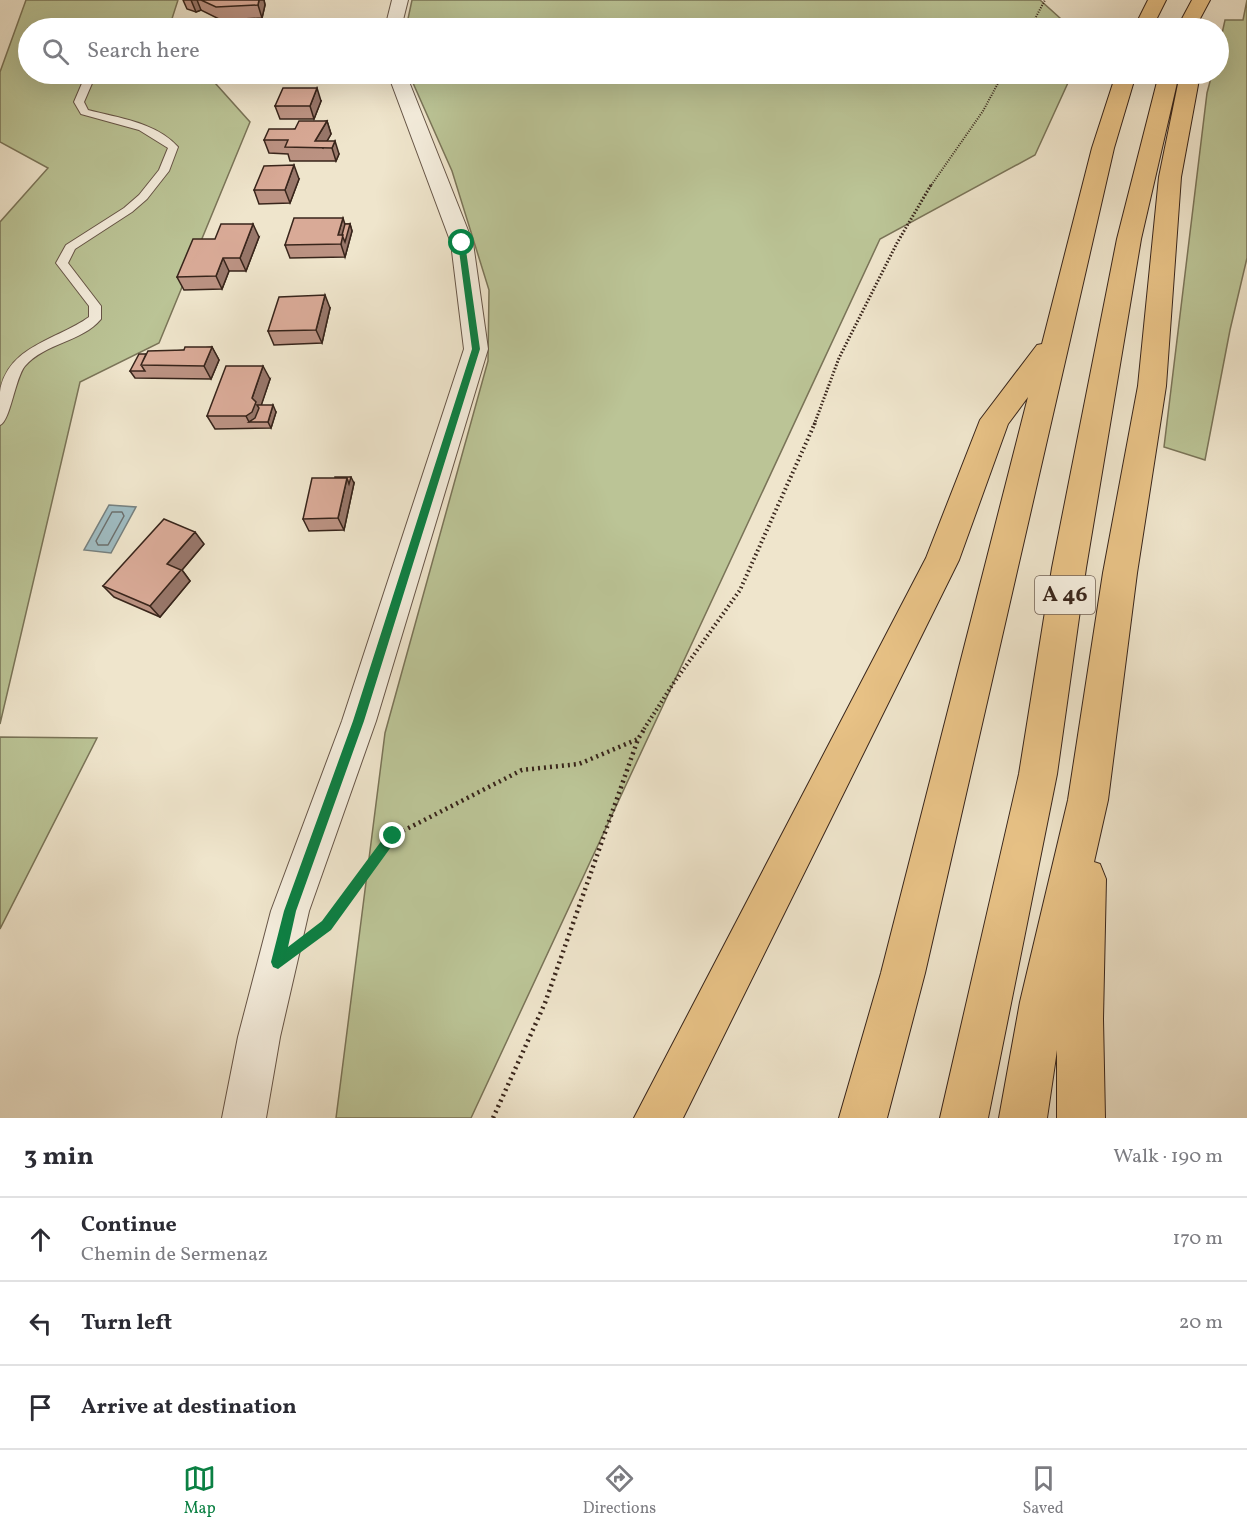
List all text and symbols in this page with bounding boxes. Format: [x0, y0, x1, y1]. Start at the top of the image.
search box [18, 18, 1229, 84]
icon: search [39, 35, 72, 68]
text: Search here [87, 36, 200, 67]
route start [448, 229, 474, 255]
road number: A 46 [1035, 576, 1095, 614]
route end [379, 822, 405, 848]
text: 3 min [24, 1139, 94, 1175]
text: Walk · 190 m [1113, 1143, 1223, 1171]
text: Continue [81, 1210, 177, 1241]
icon: ahead [24, 1223, 57, 1256]
text: 170 m [1173, 1225, 1223, 1253]
text: Chemin de Sermenaz [81, 1241, 268, 1269]
icon: left [24, 1307, 57, 1340]
text: Turn left [81, 1308, 172, 1339]
text: 20 m [1179, 1309, 1223, 1337]
icon: arrive [24, 1391, 57, 1424]
text: Arrive at destination [81, 1392, 297, 1423]
tab: Map [183, 1462, 216, 1520]
tab: Directions [583, 1462, 656, 1520]
tab: Saved [1023, 1462, 1064, 1520]

